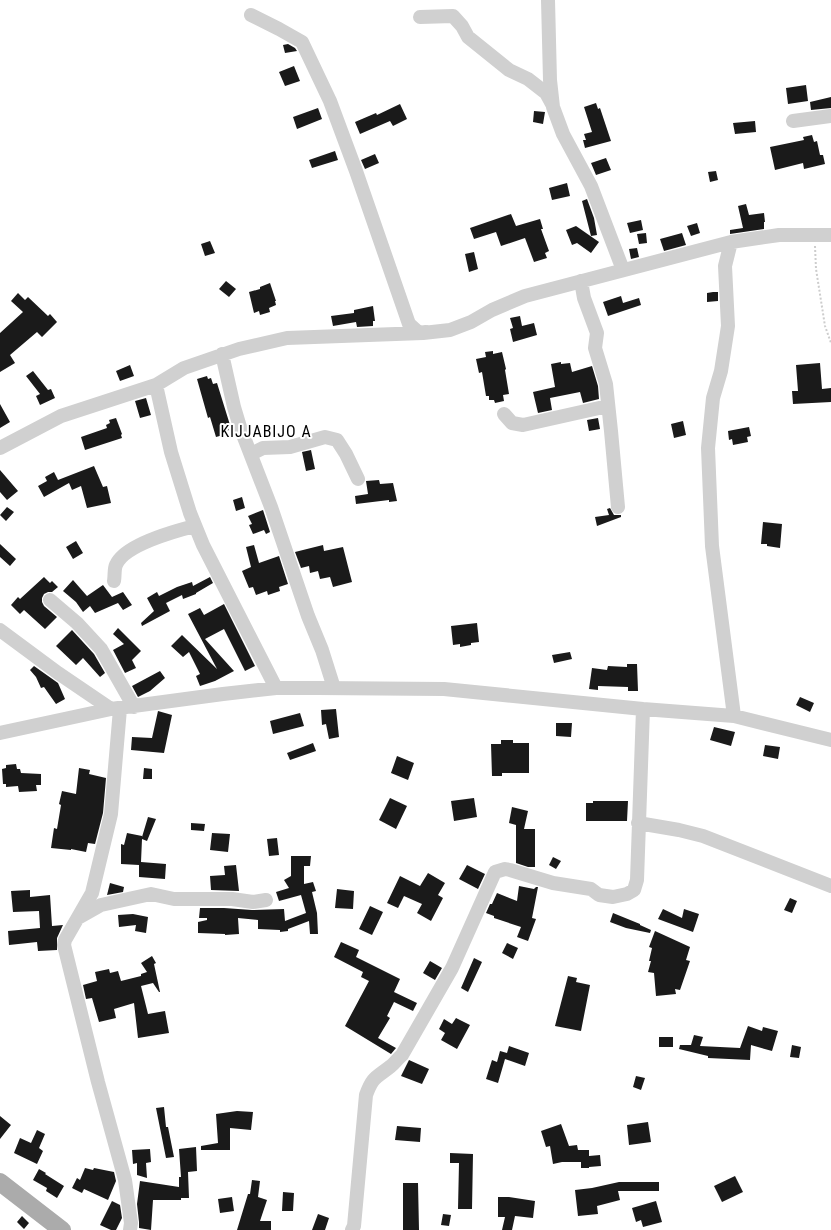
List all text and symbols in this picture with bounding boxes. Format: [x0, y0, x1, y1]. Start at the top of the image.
district label: KIJJABIJO A [220, 422, 312, 441]

